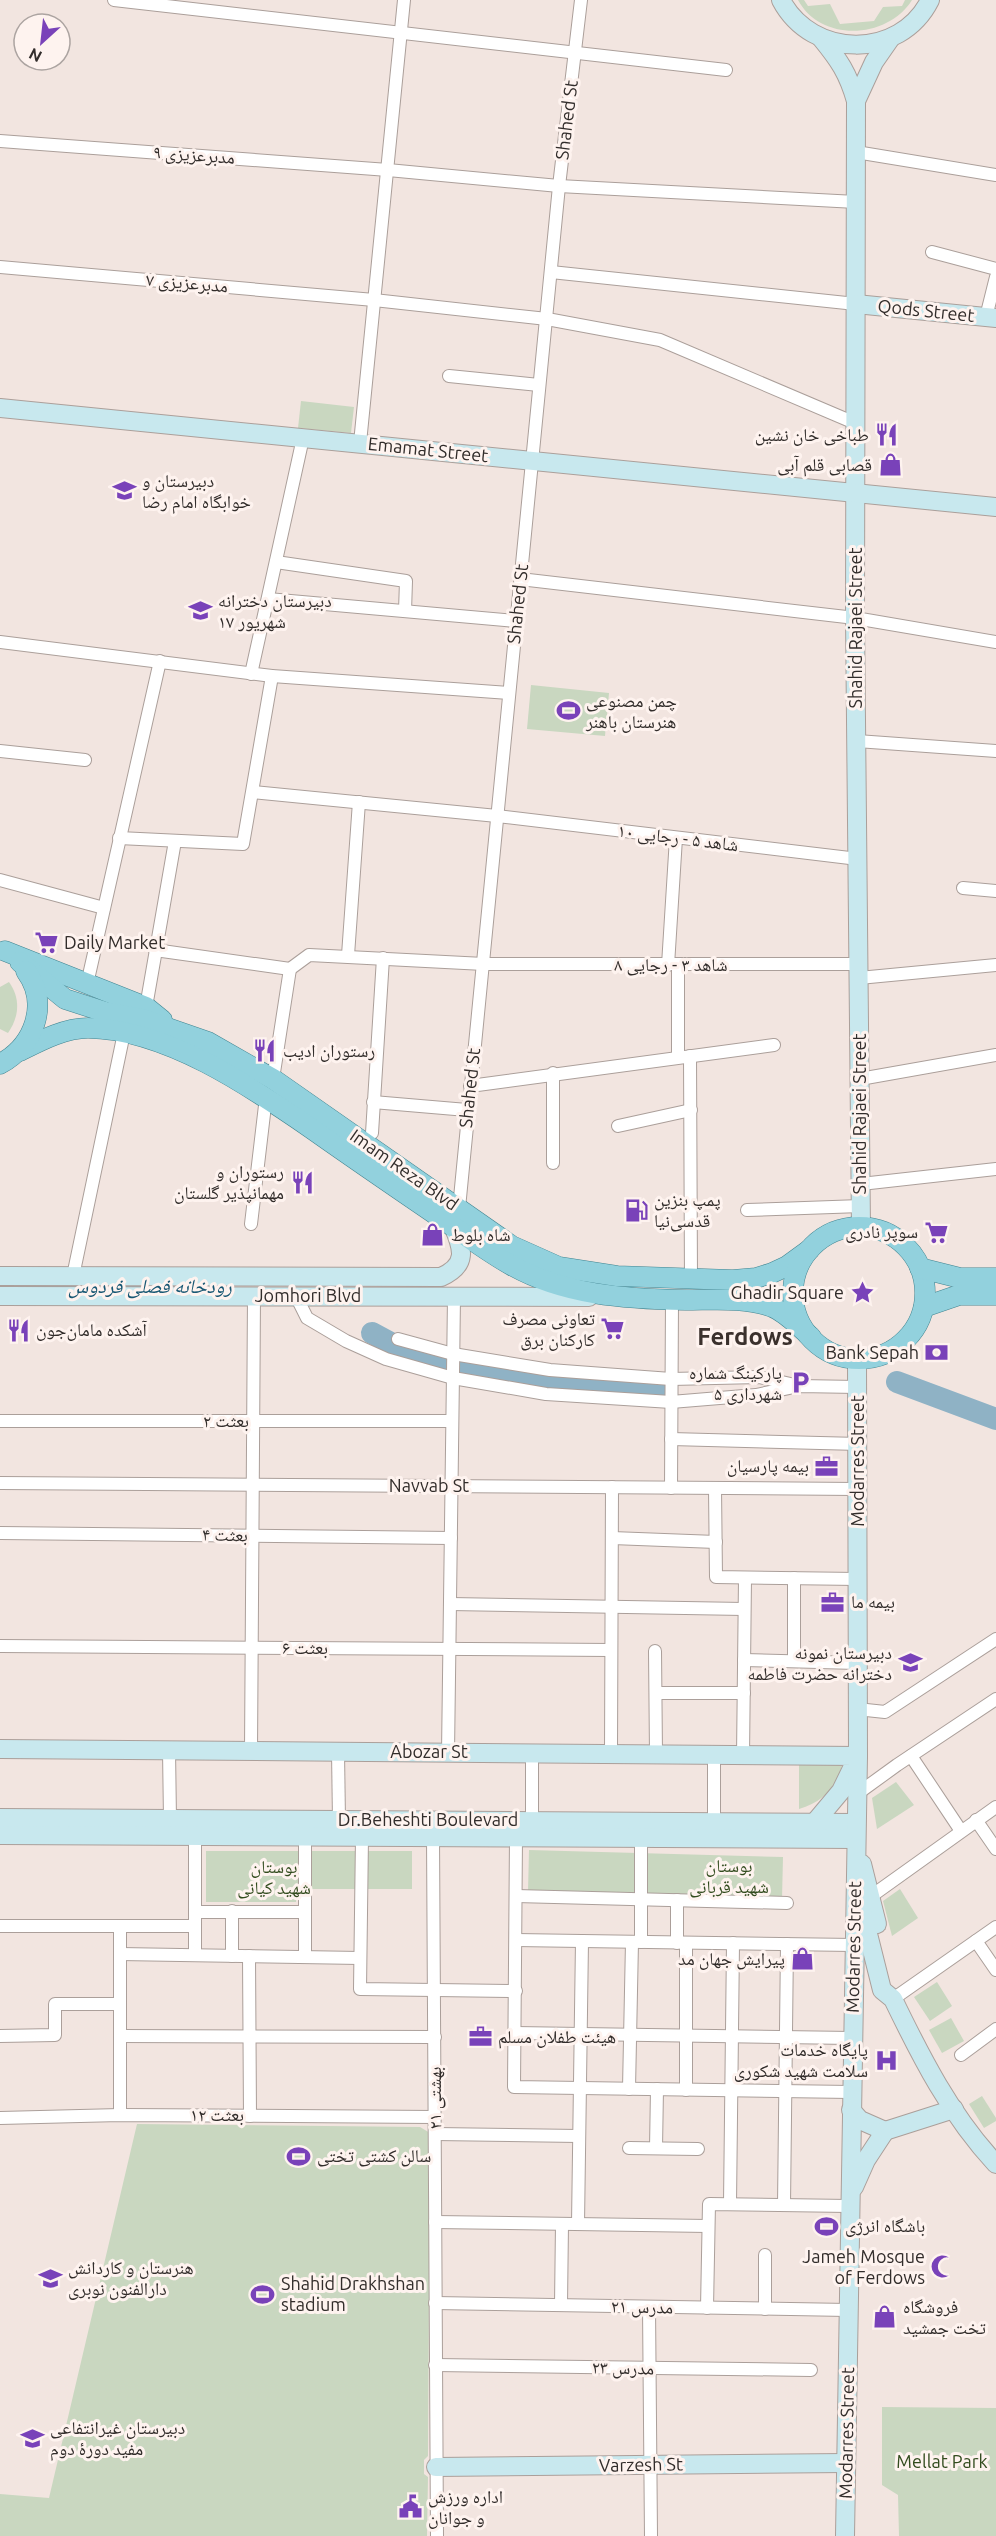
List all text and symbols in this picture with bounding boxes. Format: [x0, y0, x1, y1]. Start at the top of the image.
north arrow [12, 12, 72, 72]
text: N [26, 45, 45, 66]
street label: Shahed St [551, 79, 581, 161]
street label: مدبرعزیزی ۹ [152, 141, 236, 169]
street label: مدبرعزیزی ۷ [145, 268, 229, 298]
street label: Qods Street [877, 295, 975, 326]
restaurant icon: طباخی خان نشین [874, 422, 900, 448]
place label: طباخی خان نشین [755, 424, 869, 446]
street label: Emamat Street [367, 433, 489, 465]
shop icon: قصابی قلم آبی [877, 452, 903, 478]
place label: قصابی قلم آبی [777, 454, 872, 477]
place label: دبیرستان و خوابگاه امام رضا [142, 470, 251, 514]
school or university icon: دبیرستان و خوابگاه امام رضا [111, 478, 137, 504]
street label: Shahid Rajaei Street [845, 547, 865, 709]
street label: Shahed St [503, 563, 531, 645]
place label: دبیرستان دخترانه ۱۷ شهریور [218, 590, 332, 632]
school or university icon: دبیرستان دخترانه ۱۷ شهریور [187, 598, 213, 624]
place label: چمن مصنوعی هنرستان باهنر [585, 690, 677, 733]
sports icon: چمن مصنوعی هنرستان باهنر [555, 698, 581, 724]
street label: شاهد ۵ - رجایی ۱۰ [616, 820, 740, 856]
supermarket icon: Daily Market [33, 930, 59, 956]
place label: Daily Market [64, 932, 165, 952]
street label: شاهد ۳ - رجایی ۸ [614, 954, 728, 976]
street label: Shahid Rajaei Street [849, 1033, 869, 1195]
restaurant icon: رستوران ادیب [252, 1038, 278, 1064]
place label: رستوران ادیب [283, 1040, 375, 1062]
street label: Shahed St [455, 1047, 483, 1129]
street label: Imam Reza Blvd [347, 1125, 462, 1214]
place label: رستوران و مهمانپذیر گلستان [174, 1161, 284, 1204]
restaurant icon: رستوران و مهمانپذیر گلستان [289, 1169, 315, 1195]
place label: پمپ بنزین قدسی‌نیا [654, 1189, 721, 1232]
fuel station icon: پمپ بنزین قدسی‌نیا [623, 1197, 649, 1223]
supermarket icon: سوپر نادری [923, 1219, 949, 1245]
place label: سوپر نادری [845, 1221, 918, 1243]
shop icon: شاه بلوط [420, 1222, 446, 1248]
place label: شاه بلوط [451, 1224, 511, 1246]
water label: رودخانه فصلی فردوس [68, 1274, 232, 1299]
place icon: Ghadir Square [849, 1280, 875, 1306]
place label: Ghadir Square [730, 1282, 844, 1302]
street label: Jomhori Blvd [255, 1285, 361, 1305]
place label: تعاونی مصرف کارکنان برق [502, 1308, 596, 1351]
supermarket icon: تعاونی مصرف کارکنان برق [600, 1316, 626, 1342]
restaurant icon: آشکده مامان‌جون [5, 1317, 31, 1343]
place label: آشکده مامان‌جون [36, 1319, 147, 1341]
district label: Ferdows [697, 1323, 793, 1350]
bank icon: Bank Sepah [924, 1340, 950, 1366]
place label: Bank Sepah [825, 1342, 919, 1362]
place label: پارکینگ شماره ۵ شهرداری [689, 1362, 782, 1405]
parking icon: پارکینگ شماره ۵ شهرداری [787, 1370, 813, 1396]
street label: Modarres Street [847, 1395, 867, 1527]
street label: بعثت ۲ [203, 1410, 249, 1432]
office icon: بیمه پارسیان [814, 1453, 840, 1479]
place label: بیمه پارسیان [727, 1455, 809, 1477]
street label: Navvab St [389, 1475, 469, 1495]
street label: بعثت ۴ [202, 1524, 248, 1546]
office icon: بیمه ما [820, 1589, 846, 1615]
place label: بیمه ما [851, 1591, 895, 1613]
street label: بعثت ۶ [282, 1637, 328, 1659]
place label: دبیرستان نمونه دخترانه حضرت فاطمه [748, 1642, 892, 1684]
school or university icon: دبیرستان نمونه دخترانه حضرت فاطمه [897, 1650, 923, 1676]
street label: Abozar St [390, 1741, 468, 1761]
street label: Dr.Beheshti Boulevard [338, 1809, 518, 1829]
park label: بوستان شهید قربانی [689, 1855, 769, 1898]
park label: بوستان شهید کیانی [237, 1856, 311, 1899]
street label: Modarres Street [842, 1881, 864, 2013]
shop icon: پیرایش جهان مد [790, 1946, 816, 1972]
place label: پیرایش جهان مد [678, 1948, 785, 1970]
office icon: هيئت طفلان مسلم [467, 2024, 493, 2050]
place label: هيئت طفلان مسلم [498, 2026, 616, 2049]
place label: پایگاه خدمات سلامت شهید شکوری [734, 2039, 868, 2082]
hospital icon: پایگاه خدمات سلامت شهید شکوری [873, 2047, 899, 2073]
street label: بهشتی ۲۱ [424, 2067, 446, 2129]
street label: بعثت ۱۲ [190, 2104, 244, 2126]
sports icon: سالن کشتی تختی [286, 2143, 312, 2169]
place label: سالن کشتی تختی [317, 2145, 431, 2167]
sports icon: باشگاه انرژی [814, 2213, 840, 2239]
place label: باشگاه انرژی [845, 2215, 925, 2237]
place label: Jameh Mosque of Ferdows [802, 2246, 925, 2287]
mosque icon: Jameh Mosque of Ferdows [930, 2254, 956, 2280]
place label: هنرستان و کاردانش دارالفنون نوبری [68, 2257, 194, 2300]
school or university icon: هنرستان و کاردانش دارالفنون نوبری [37, 2265, 63, 2291]
place label: Shahid Drakhshan stadium [281, 2273, 425, 2314]
sports icon: Shahid Drakhshan stadium [250, 2281, 276, 2307]
street label: مدرس ۲۱ [611, 2295, 673, 2319]
place label: فروشگاه تخت جمشید [903, 2296, 986, 2338]
shop icon: فروشگاه تخت جمشید [872, 2304, 898, 2330]
street label: مدرس ۲۳ [592, 2356, 654, 2380]
street label: Modarres Street [835, 2367, 857, 2499]
place label: دبیرستان غیرانتفاعی مفید دورهٔ دوم [50, 2417, 185, 2461]
school or university icon: دبیرستان غیرانتفاعی مفید دورهٔ دوم [19, 2425, 45, 2451]
park label: Mellat Park [896, 2451, 988, 2471]
street label: Varzesh St [599, 2453, 683, 2475]
place label: اداره ورزش و جوانان [428, 2486, 503, 2529]
public building icon: اداره ورزش و جوانان [397, 2494, 423, 2520]

